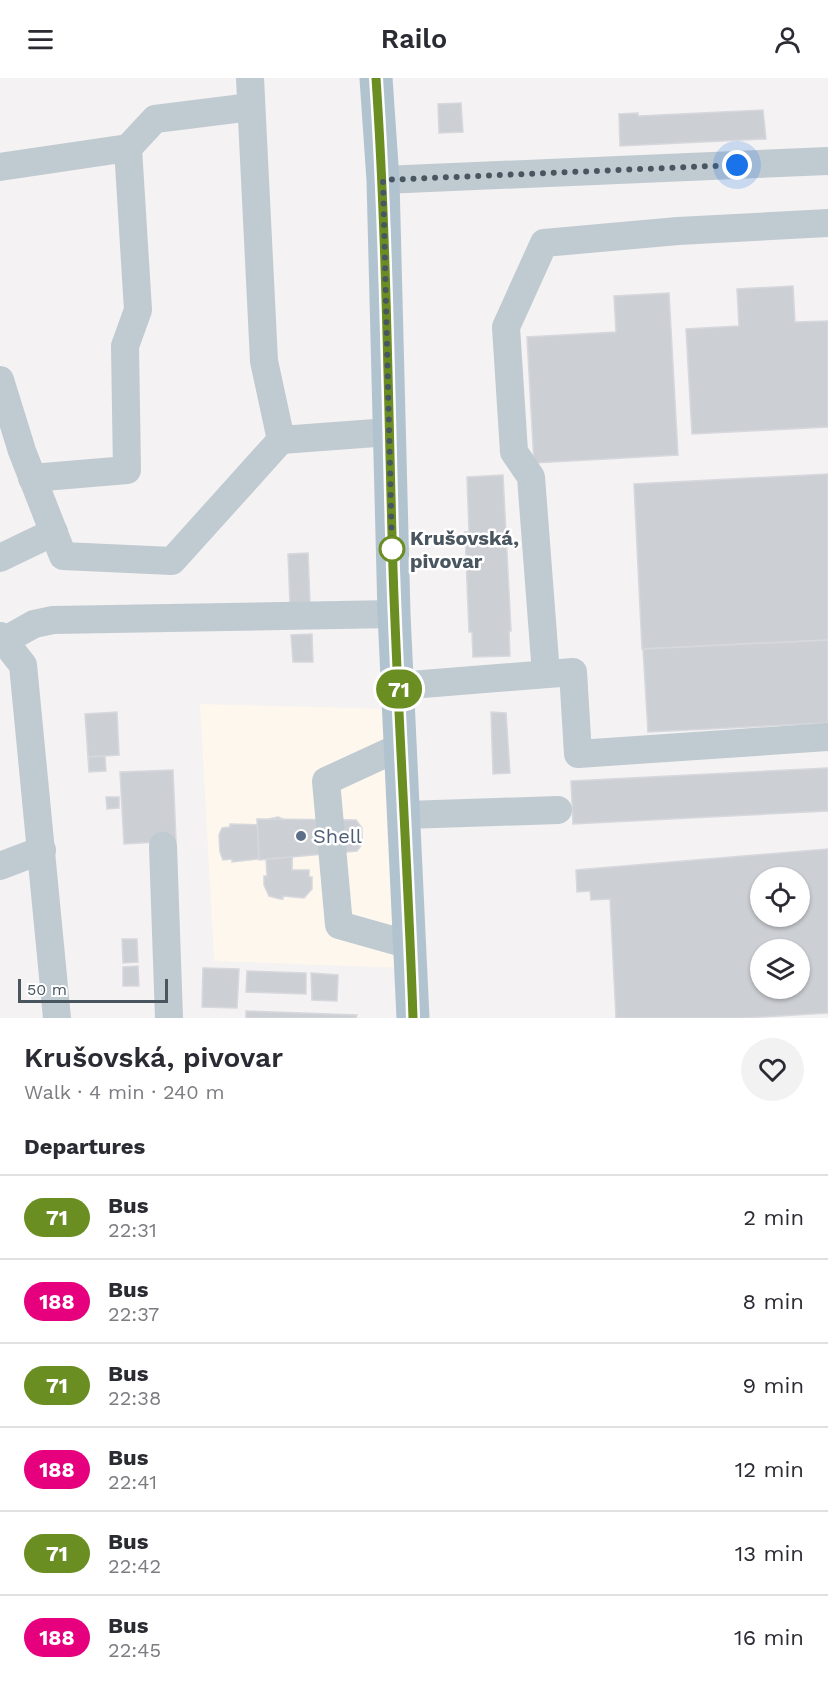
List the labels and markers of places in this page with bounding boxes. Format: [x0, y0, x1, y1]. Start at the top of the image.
place label: Krušovská, pivovar [410, 526, 519, 573]
marker: Krušovská, pivovar [379, 536, 405, 562]
place label: Shell [313, 824, 362, 848]
marker: Shell [294, 829, 308, 843]

